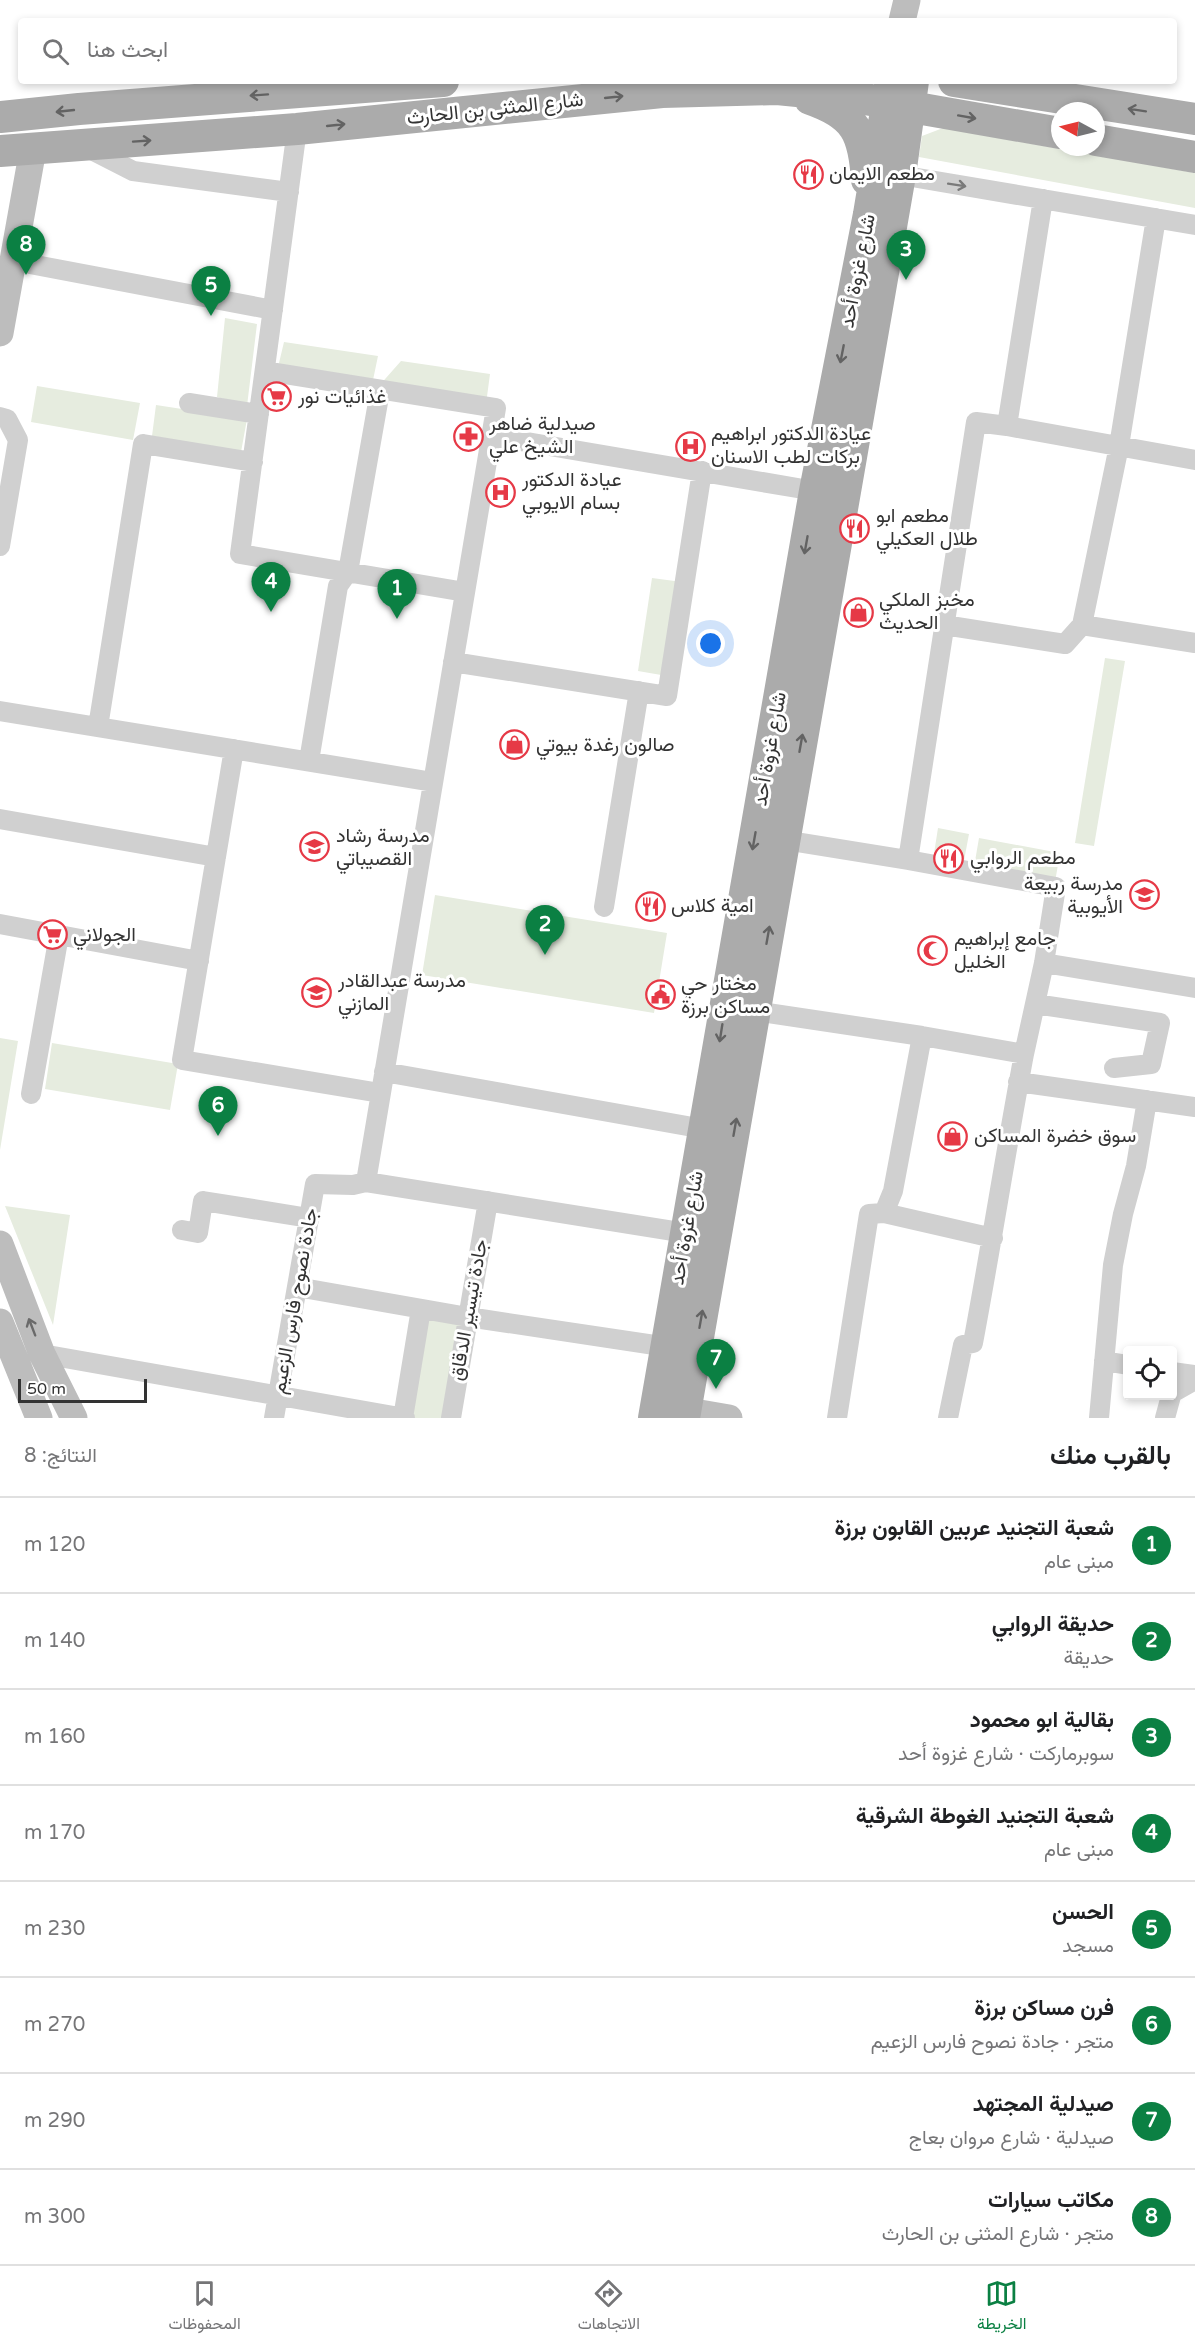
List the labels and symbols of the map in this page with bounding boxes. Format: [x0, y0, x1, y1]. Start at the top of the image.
street label: شارع المثنى بن الحارث [406, 88, 585, 131]
one-way arrow [249, 90, 269, 101]
one-way arrow [604, 91, 624, 102]
north arrow [1051, 102, 1105, 156]
one-way arrow [1128, 104, 1148, 115]
one-way arrow [55, 106, 75, 117]
one-way arrow [957, 112, 976, 123]
one-way arrow [326, 119, 346, 130]
one-way arrow [132, 135, 152, 146]
restaurant icon: مطعم الايمان [792, 158, 824, 190]
place label: مطعم الايمان [829, 162, 935, 186]
one-way arrow [947, 180, 967, 191]
street label: شارع غزوة أحد [835, 212, 882, 330]
pin: 8 [6, 226, 46, 275]
pin: 3 [886, 230, 926, 280]
pin: 5 [192, 266, 230, 316]
one-way arrow [836, 344, 847, 363]
supermarket icon: غذائيات نور [261, 381, 293, 413]
place label: غذائيات نور [297, 385, 386, 409]
place label: صيدلية ضاهر الشيخ علي [488, 412, 596, 463]
pharmacy icon: صيدلية ضاهر الشيخ علي [452, 420, 484, 452]
place label: عيادة الدكتور ابراهيم بركات لطب الاسنان [711, 422, 871, 469]
hospital icon: عيادة الدكتور ابراهيم بركات لطب الاسنان [674, 430, 706, 462]
place label: عيادة الدكتور بسام الايوبي [521, 468, 622, 519]
hospital icon: عيادة الدكتور بسام الايوبي [485, 476, 517, 508]
place label: مطعم ابو طلال العكيلي [876, 504, 978, 555]
restaurant icon: مطعم ابو طلال العكيلي [839, 512, 871, 544]
one-way arrow [800, 535, 811, 555]
pin: 4 [252, 562, 290, 612]
pin: 1 [378, 570, 416, 619]
place label: مخبز الملكي الحديث [879, 588, 975, 635]
shop icon: مخبز الملكي الحديث [842, 596, 874, 628]
your location [696, 629, 725, 658]
street label: شارع غزوة أحد [748, 690, 793, 808]
shop icon: صالون رغدة بيوتي [499, 729, 531, 761]
place label: صالون رغدة بيوتي [536, 733, 674, 761]
one-way arrow [796, 733, 807, 753]
place label: مدرسة رشاد القصيباتي [336, 824, 430, 875]
school or university icon: مدرسة رشاد القصيباتي [299, 831, 331, 863]
one-way arrow [749, 831, 760, 850]
restaurant icon: مطعم الروابي [933, 842, 965, 874]
place label: مطعم الروابي [970, 846, 1076, 874]
place label: مدرسة ربيعة الأيوبية [1024, 872, 1123, 919]
school or university icon: مدرسة ربيعة الأيوبية [1128, 879, 1160, 911]
restaurant icon: امية كلاس [634, 890, 666, 922]
place label: امية كلاس [671, 894, 754, 918]
pin: 2 [526, 906, 564, 955]
supermarket icon: الجولاني [36, 919, 68, 951]
place label: الجولاني [73, 923, 136, 951]
one-way arrow [763, 925, 774, 945]
place label: جامع إبراهيم الخليل [954, 927, 1056, 974]
mosque icon: جامع إبراهيم الخليل [917, 934, 949, 966]
place label: مدرسة عبدالقادر المازني [337, 969, 466, 1020]
place label: مختار حي مساكن برزة [681, 972, 770, 1019]
school or university icon: مدرسة عبدالقادر المازني [301, 976, 333, 1008]
public building icon: مختار حي مساكن برزة [644, 979, 676, 1011]
one-way arrow [715, 1023, 726, 1042]
pin: 6 [198, 1086, 238, 1136]
one-way arrow [729, 1118, 740, 1137]
shop icon: سوق خضرة المساكن [937, 1120, 969, 1152]
place label: سوق خضرة المساكن [974, 1124, 1136, 1148]
street label: شارع غزوة أحد [665, 1169, 710, 1287]
street label: جادة نصوح فارس الزعيم [267, 1206, 324, 1396]
street label: جادة تيسير الدقاق [445, 1237, 493, 1383]
one-way arrow [696, 1310, 707, 1329]
one-way arrow [26, 1318, 37, 1337]
pin: 7 [696, 1340, 736, 1389]
scale bar [18, 1376, 147, 1404]

